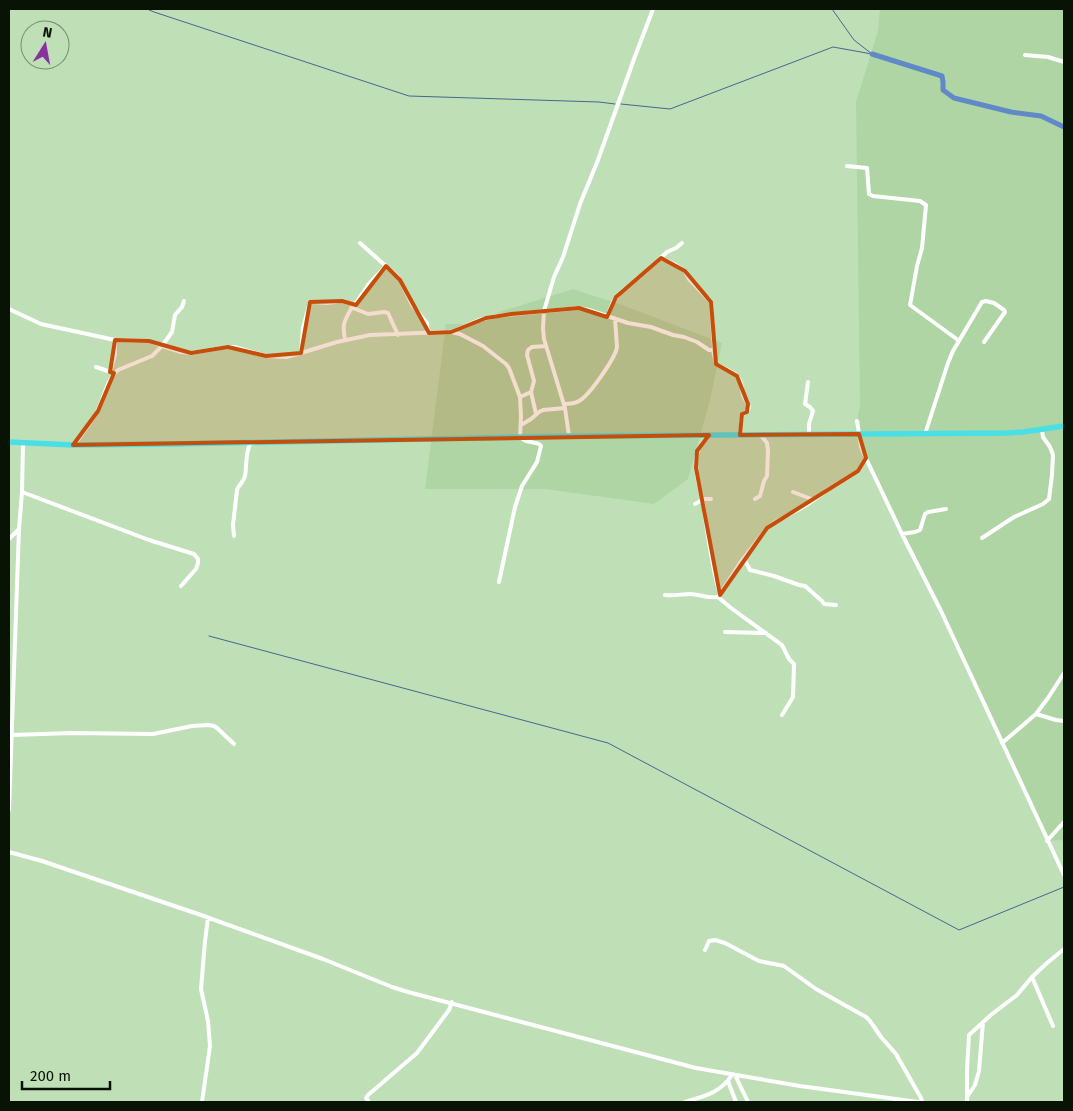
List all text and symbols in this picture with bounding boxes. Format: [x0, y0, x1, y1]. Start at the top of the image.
north arrow [20, 20, 70, 70]
text: N [41, 23, 54, 42]
scale bar [22, 1058, 110, 1090]
text: 200 m [30, 1067, 71, 1085]

